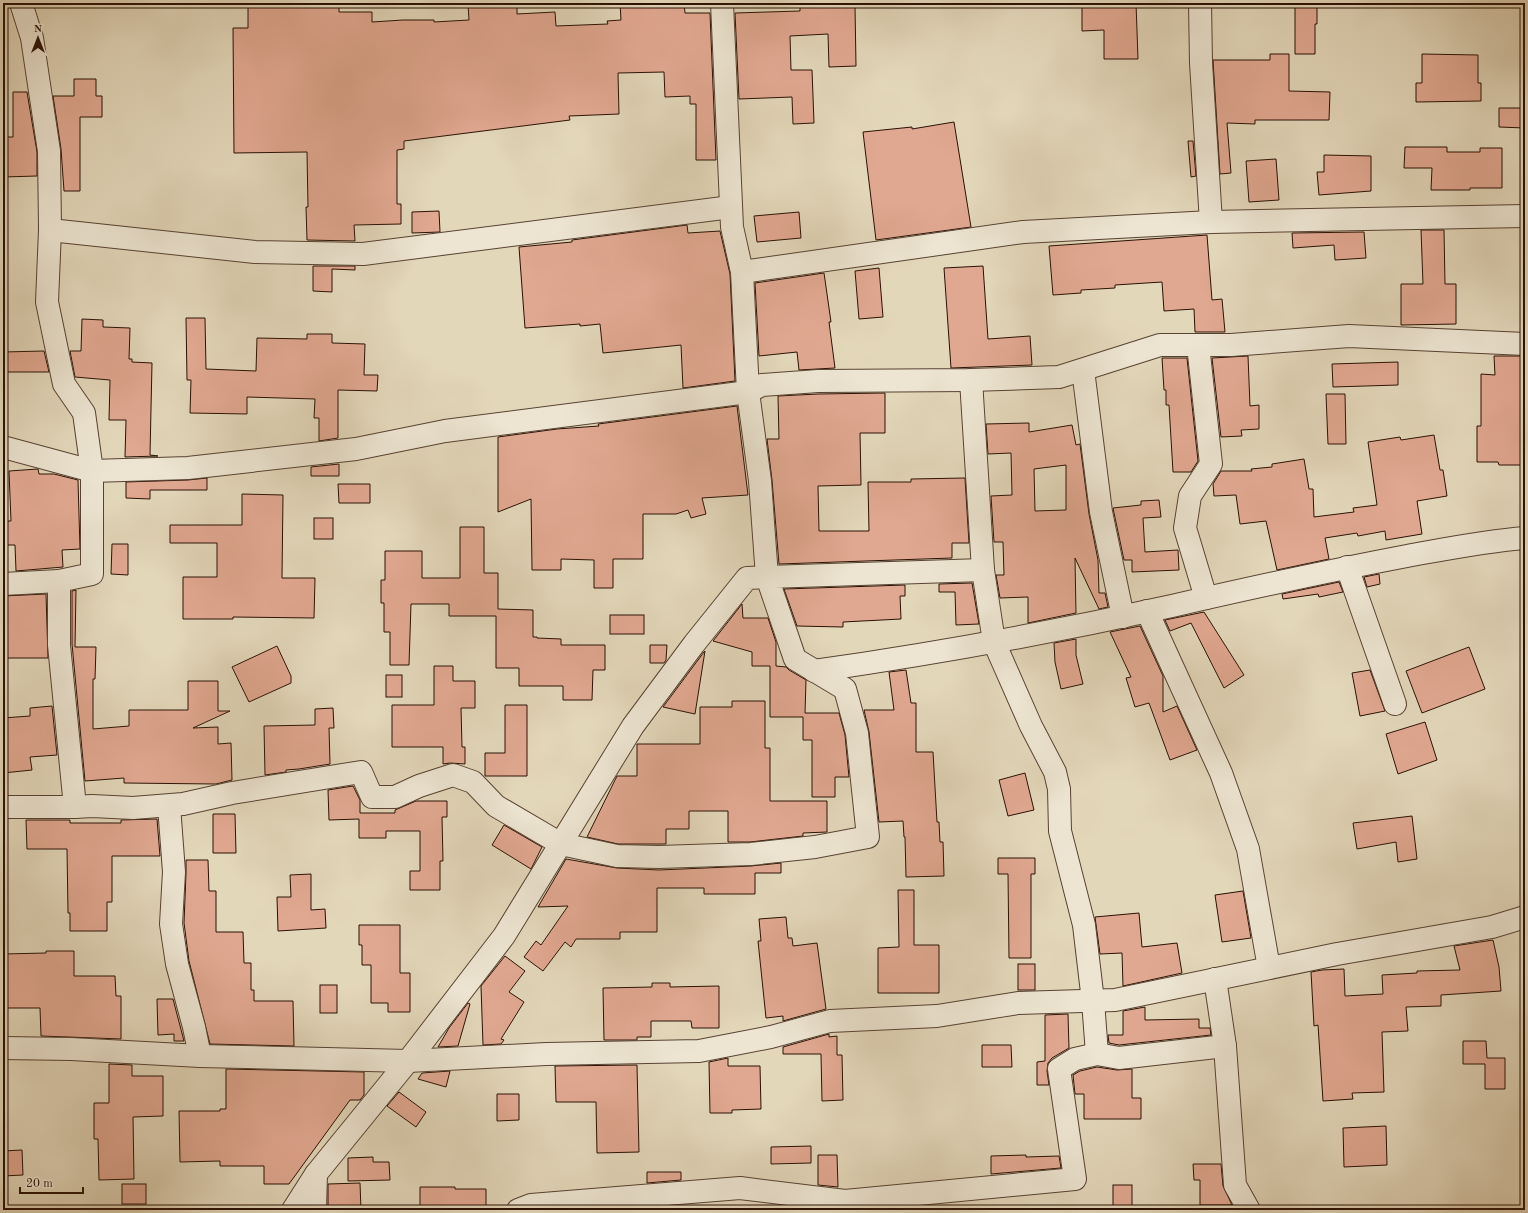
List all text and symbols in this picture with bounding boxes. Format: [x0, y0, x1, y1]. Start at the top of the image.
north arrow [18, 18, 58, 58]
text: N [34, 24, 43, 35]
scale bar [20, 1169, 83, 1195]
text: 20 m [26, 1178, 53, 1190]

